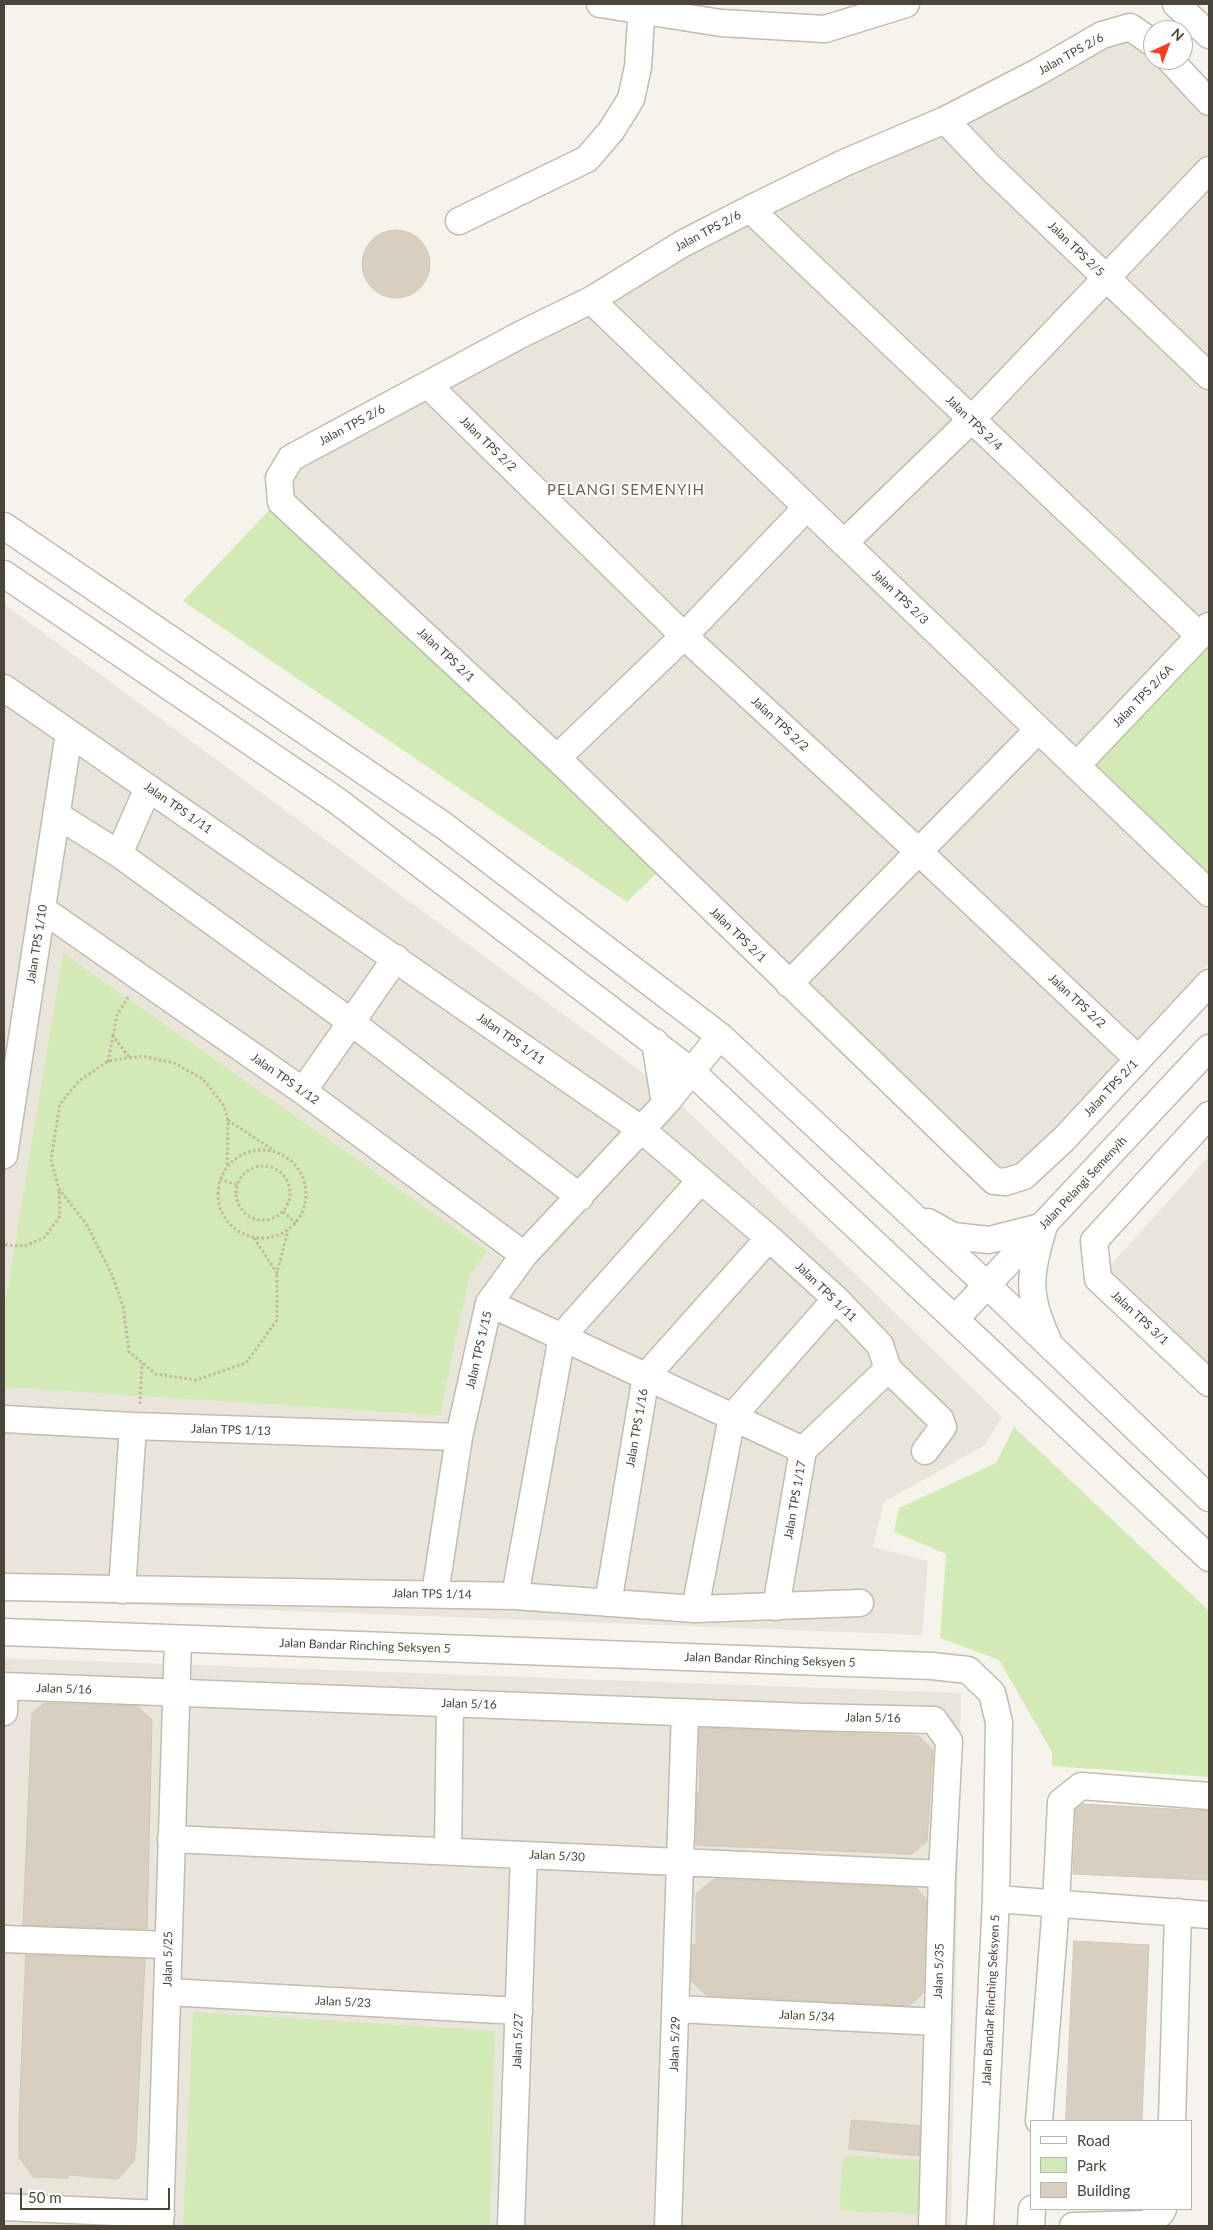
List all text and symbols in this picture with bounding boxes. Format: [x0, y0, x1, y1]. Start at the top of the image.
north arrow [1143, 20, 1193, 70]
text: N [1168, 24, 1188, 44]
street label: Jalan TPS 2/6 [1036, 30, 1106, 78]
street label: Jalan TPS 2/6 [673, 208, 743, 254]
street label: Jalan TPS 2/5 [1045, 219, 1107, 279]
street label: Jalan TPS 2/4 [943, 393, 1005, 453]
street label: Jalan TPS 2/6 [317, 402, 387, 448]
street label: Jalan TPS 2/2 [457, 414, 519, 474]
district label: PELANGI SEMENYIH [545, 481, 707, 499]
street label: Jalan TPS 2/3 [869, 567, 931, 627]
street label: Jalan TPS 2/1 [415, 625, 477, 685]
street label: Jalan TPS 2/6A [1110, 662, 1176, 730]
street label: Jalan TPS 2/2 [749, 694, 811, 754]
street label: Jalan TPS 1/11 [141, 779, 215, 837]
street label: Jalan TPS 1/10 [24, 904, 50, 984]
street label: Jalan TPS 2/1 [707, 905, 769, 965]
street label: Jalan TPS 2/2 [1046, 971, 1108, 1031]
street label: Jalan TPS 1/11 [474, 1010, 548, 1068]
street label: Jalan TPS 1/12 [248, 1050, 322, 1108]
street label: Jalan TPS 2/1 [1081, 1057, 1141, 1119]
street label: Jalan Pelangi Semenyih [1036, 1134, 1130, 1232]
street label: Jalan TPS 1/11 [792, 1259, 860, 1325]
street label: Jalan TPS 3/1 [1109, 1288, 1171, 1348]
street label: Jalan TPS 1/15 [463, 1310, 495, 1390]
street label: Jalan TPS 1/16 [623, 1388, 651, 1468]
street label: Jalan TPS 1/13 [191, 1421, 271, 1439]
street label: Jalan TPS 1/17 [781, 1460, 809, 1540]
street label: Jalan TPS 1/14 [392, 1586, 472, 1602]
street label: Jalan Bandar Rinching Seksyen 5 [279, 1636, 451, 1656]
street label: Jalan Bandar Rinching Seksyen 5 [684, 1650, 856, 1670]
street label: Jalan 5/16 [36, 1681, 92, 1697]
street label: Jalan 5/16 [441, 1696, 497, 1712]
street label: Jalan 5/16 [845, 1710, 901, 1726]
street label: Jalan 5/30 [529, 1847, 585, 1865]
street label: Jalan Bandar Rinching Seksyen 5 [979, 1914, 1003, 2086]
street label: Jalan 5/25 [160, 1931, 176, 1987]
street label: Jalan 5/35 [931, 1943, 947, 1999]
street label: Jalan 5/23 [315, 1993, 371, 2011]
street label: Jalan 5/34 [779, 2007, 835, 2025]
street label: Jalan 5/27 [510, 2013, 526, 2069]
street label: Jalan 5/29 [667, 2016, 683, 2072]
legend [1030, 2120, 1193, 2210]
text: Road [1077, 2131, 1110, 2149]
text: Park [1077, 2156, 1106, 2174]
scale bar [22, 2178, 172, 2210]
text: Building [1077, 2181, 1130, 2199]
text: 50 m [28, 2188, 62, 2206]

